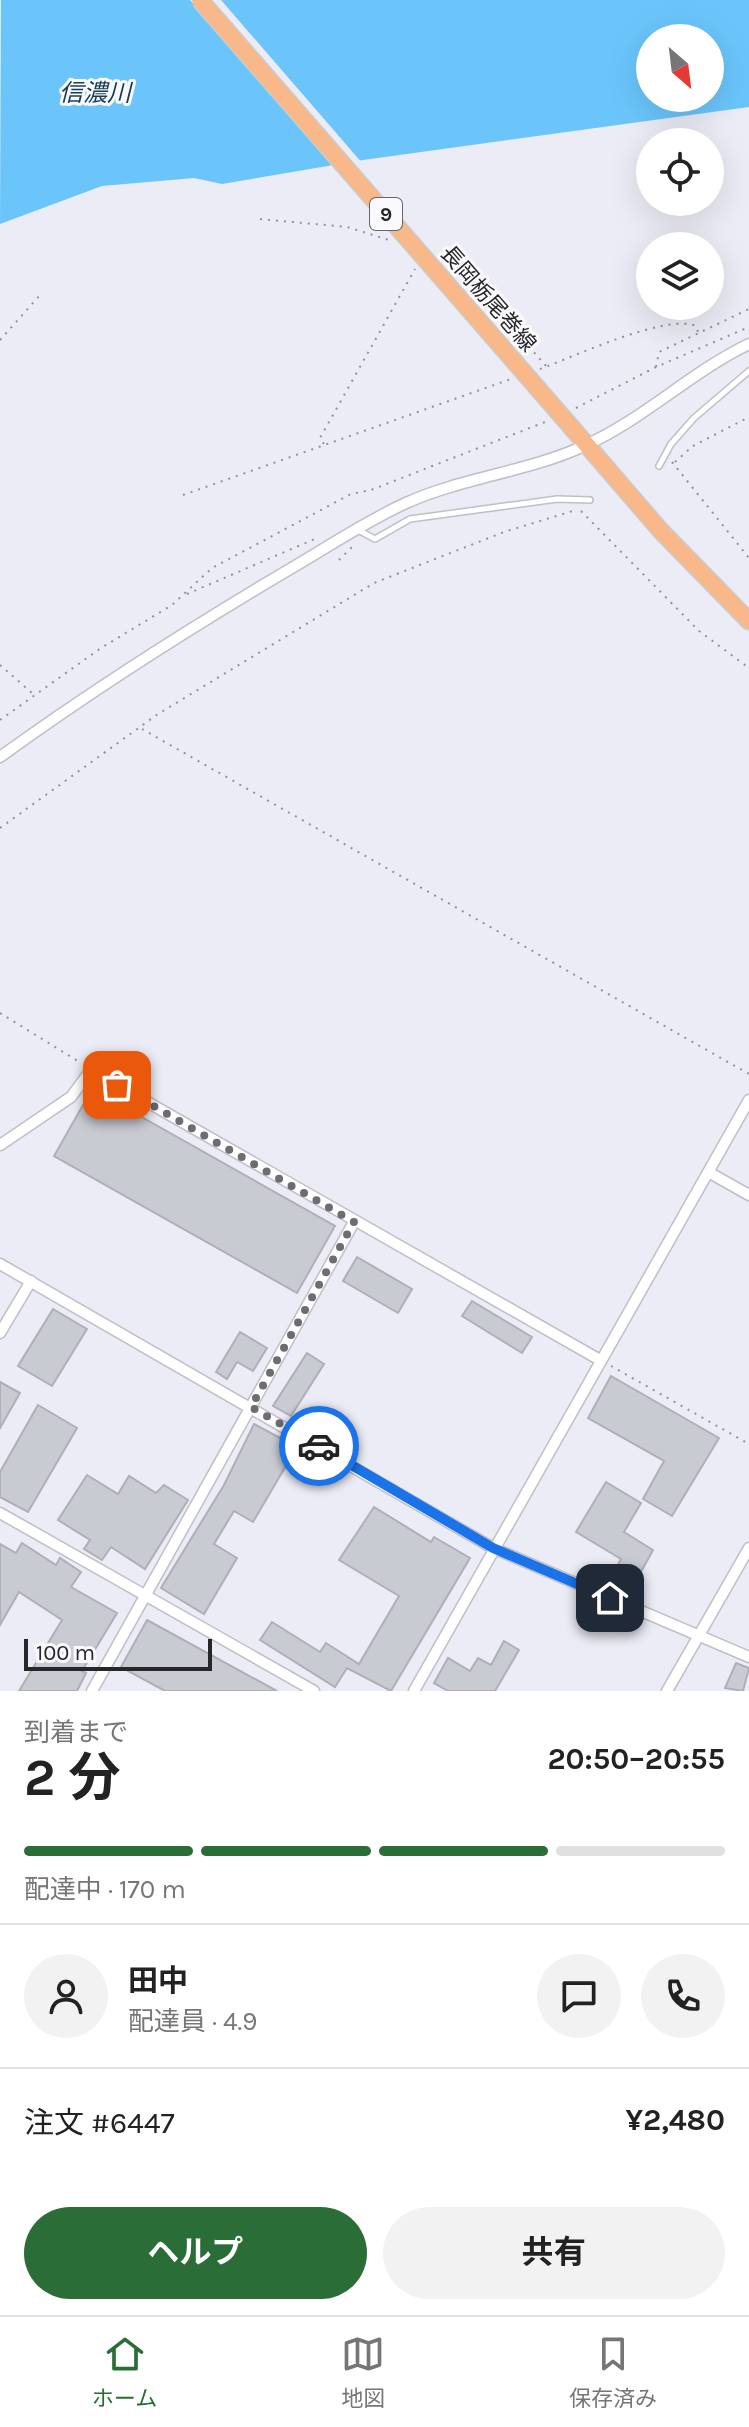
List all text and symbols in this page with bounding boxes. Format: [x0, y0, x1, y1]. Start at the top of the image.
north arrow [636, 24, 724, 112]
map controls [636, 24, 724, 320]
water label: 信濃川 [59, 79, 134, 107]
button: locate [636, 128, 724, 216]
road number: 9 [370, 198, 402, 230]
button: layers [636, 232, 724, 320]
street label: 長岡栃尾巻線 [435, 240, 541, 357]
pin [83, 1051, 151, 1119]
icon: bag [95, 1063, 139, 1107]
courier [279, 1406, 359, 1486]
icon: car [297, 1424, 341, 1468]
pin [576, 1564, 644, 1632]
icon: home [588, 1576, 632, 1620]
scale bar [24, 1635, 212, 1671]
text: 100 m [36, 1640, 95, 1666]
text: 到着まで [24, 1717, 128, 1748]
text: 20:50–20:55 [547, 1741, 725, 1777]
text: 2 分 [24, 1747, 121, 1808]
text: 配達中 · 170 m [24, 1874, 186, 1905]
button: person [24, 1954, 108, 2038]
button: chat [537, 1954, 621, 2038]
button: phone [641, 1954, 725, 2038]
text: 田中 [128, 1963, 188, 1999]
text: 配達員 · 4.9 [128, 2006, 257, 2037]
text: ¥2,480 [625, 2102, 725, 2138]
text: 注文 #6447 [24, 2105, 175, 2141]
button: ヘルプ [24, 2207, 367, 2299]
button: 共有 [383, 2207, 725, 2299]
tab: ホーム [92, 2332, 157, 2412]
tab: 地図 [341, 2332, 385, 2412]
tab: 保存済み [569, 2332, 657, 2412]

